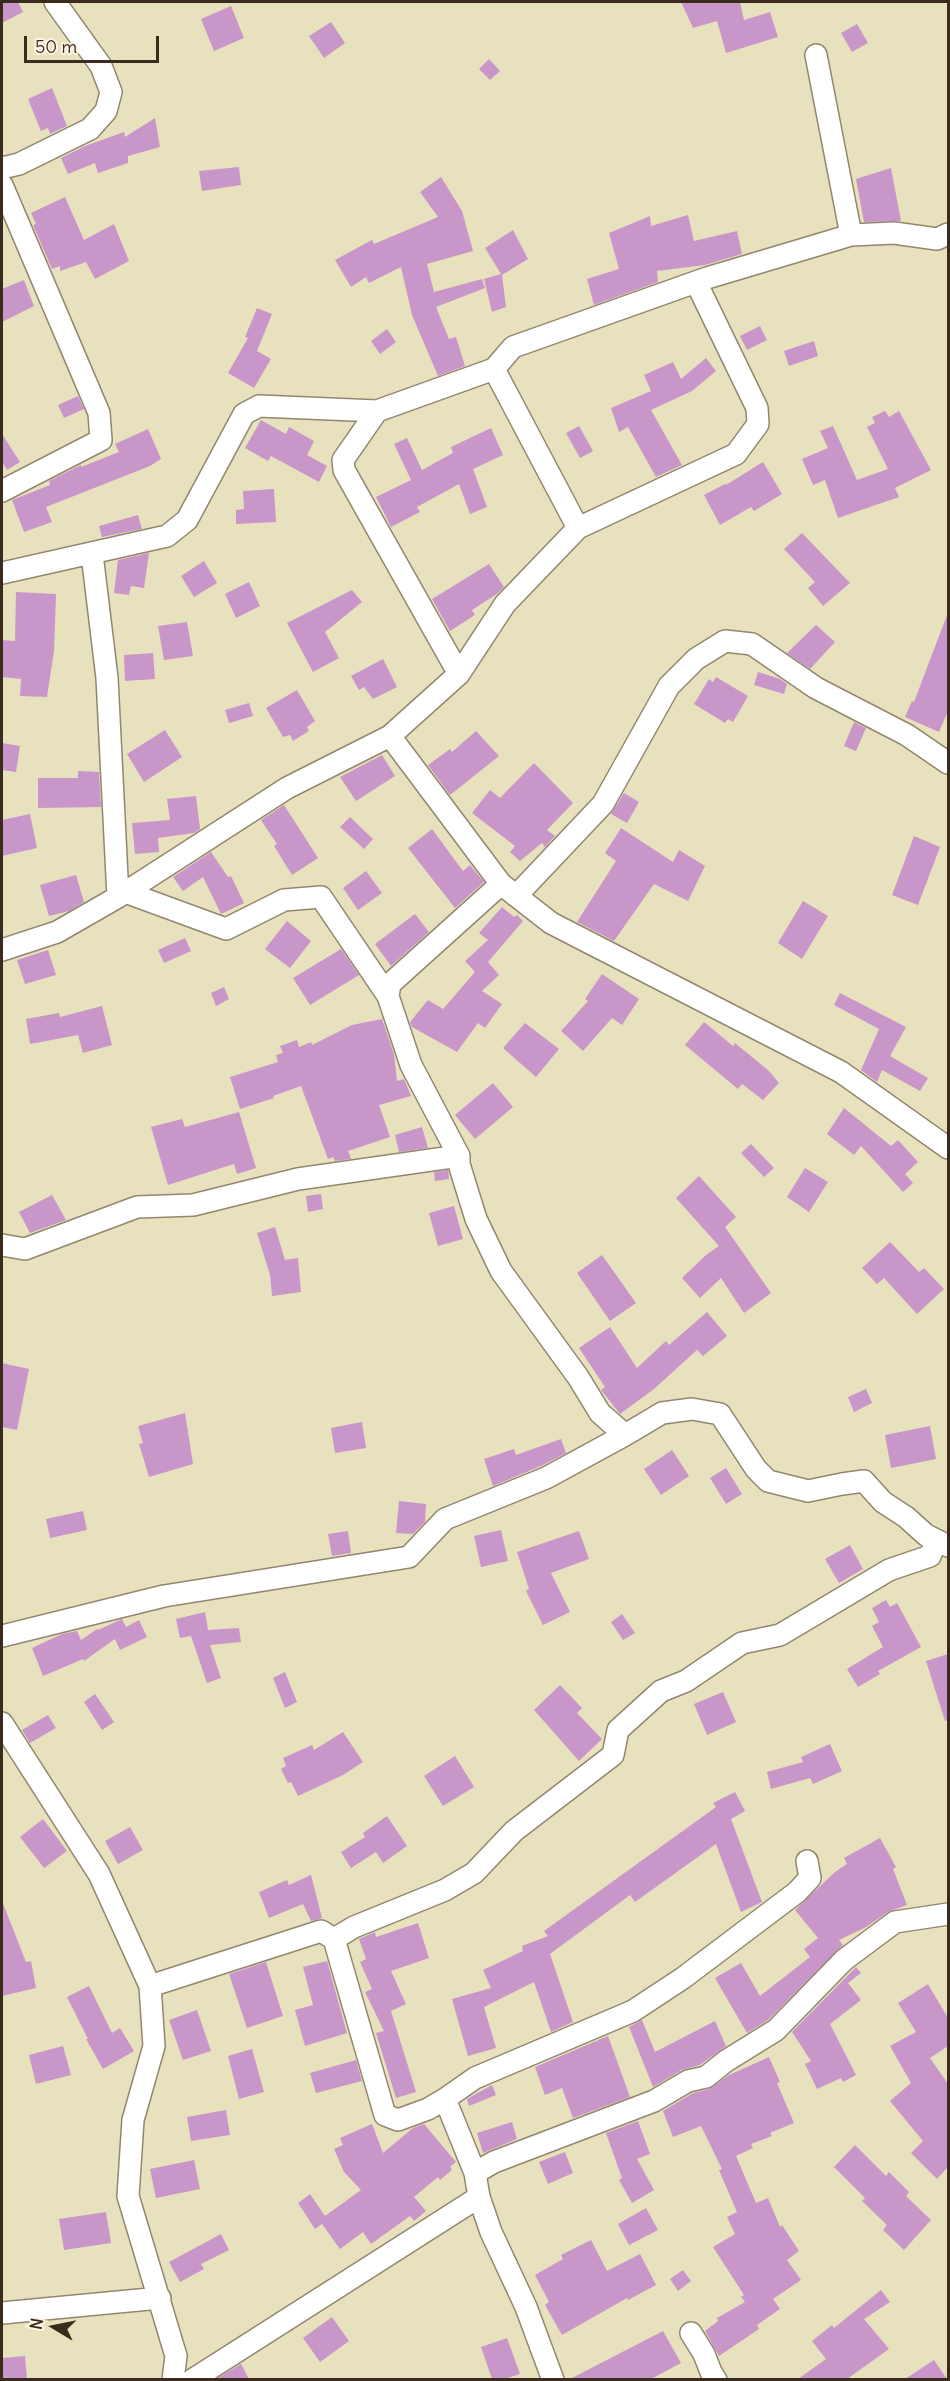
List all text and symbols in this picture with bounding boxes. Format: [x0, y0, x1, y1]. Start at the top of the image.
scale bar [27, 24, 162, 62]
text: 50 m [35, 35, 77, 58]
north arrow [24, 2297, 84, 2357]
text: N [25, 2317, 47, 2331]

